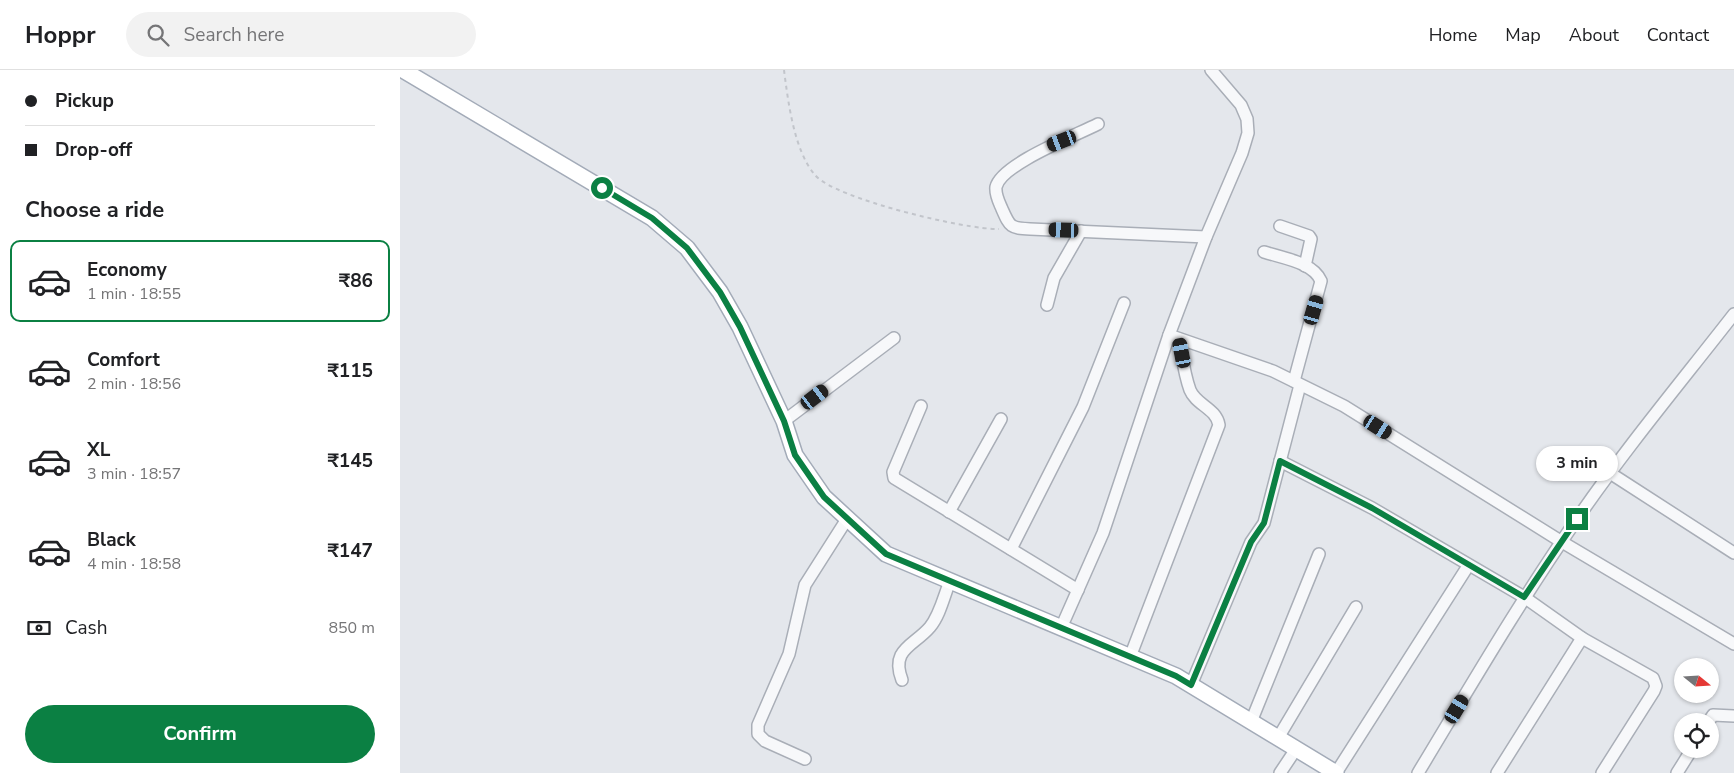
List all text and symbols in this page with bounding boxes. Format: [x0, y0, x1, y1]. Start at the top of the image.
search box [126, 12, 476, 57]
text: Hoppr [25, 19, 96, 51]
icon: search [144, 21, 172, 49]
text: Search here [184, 22, 284, 48]
text: Home [1429, 23, 1477, 47]
text: Map [1505, 23, 1541, 47]
text: About [1569, 23, 1619, 47]
text: Contact [1647, 23, 1709, 47]
text: Pickup [55, 88, 114, 114]
car [1045, 129, 1078, 153]
text: Drop-off [55, 137, 132, 163]
route start [591, 177, 613, 199]
text: Choose a ride [25, 195, 164, 225]
car [1048, 222, 1079, 238]
text: Economy [87, 257, 167, 283]
icon: car [27, 259, 72, 304]
text: ₹86 [339, 268, 373, 294]
text: 1 min · 18:55 [87, 283, 181, 305]
car [1302, 294, 1325, 326]
car [1171, 337, 1192, 369]
text: Comfort [87, 347, 160, 373]
icon: car [27, 349, 72, 394]
text: ₹115 [327, 358, 373, 384]
text: 2 min · 18:56 [87, 373, 181, 395]
car [798, 382, 831, 412]
car [1361, 413, 1394, 441]
text: XL [87, 437, 110, 463]
icon: car [27, 439, 72, 484]
callout: 3 min [1536, 446, 1618, 482]
text: ₹145 [327, 448, 373, 474]
text: 3 min [1556, 452, 1598, 474]
text: 3 min · 18:57 [87, 463, 181, 485]
route end [1566, 508, 1588, 530]
text: Black [87, 527, 136, 553]
icon: car [27, 529, 72, 574]
text: ₹147 [327, 538, 373, 564]
text: 4 min · 18:58 [87, 553, 181, 575]
icon: cash [25, 614, 53, 642]
text: Cash [65, 615, 107, 641]
text: 850 m [328, 617, 375, 639]
north arrow [1674, 658, 1719, 702]
map controls [1674, 658, 1719, 758]
car [1442, 692, 1471, 726]
button: Confirm [25, 705, 375, 763]
button: locate [1674, 713, 1719, 758]

